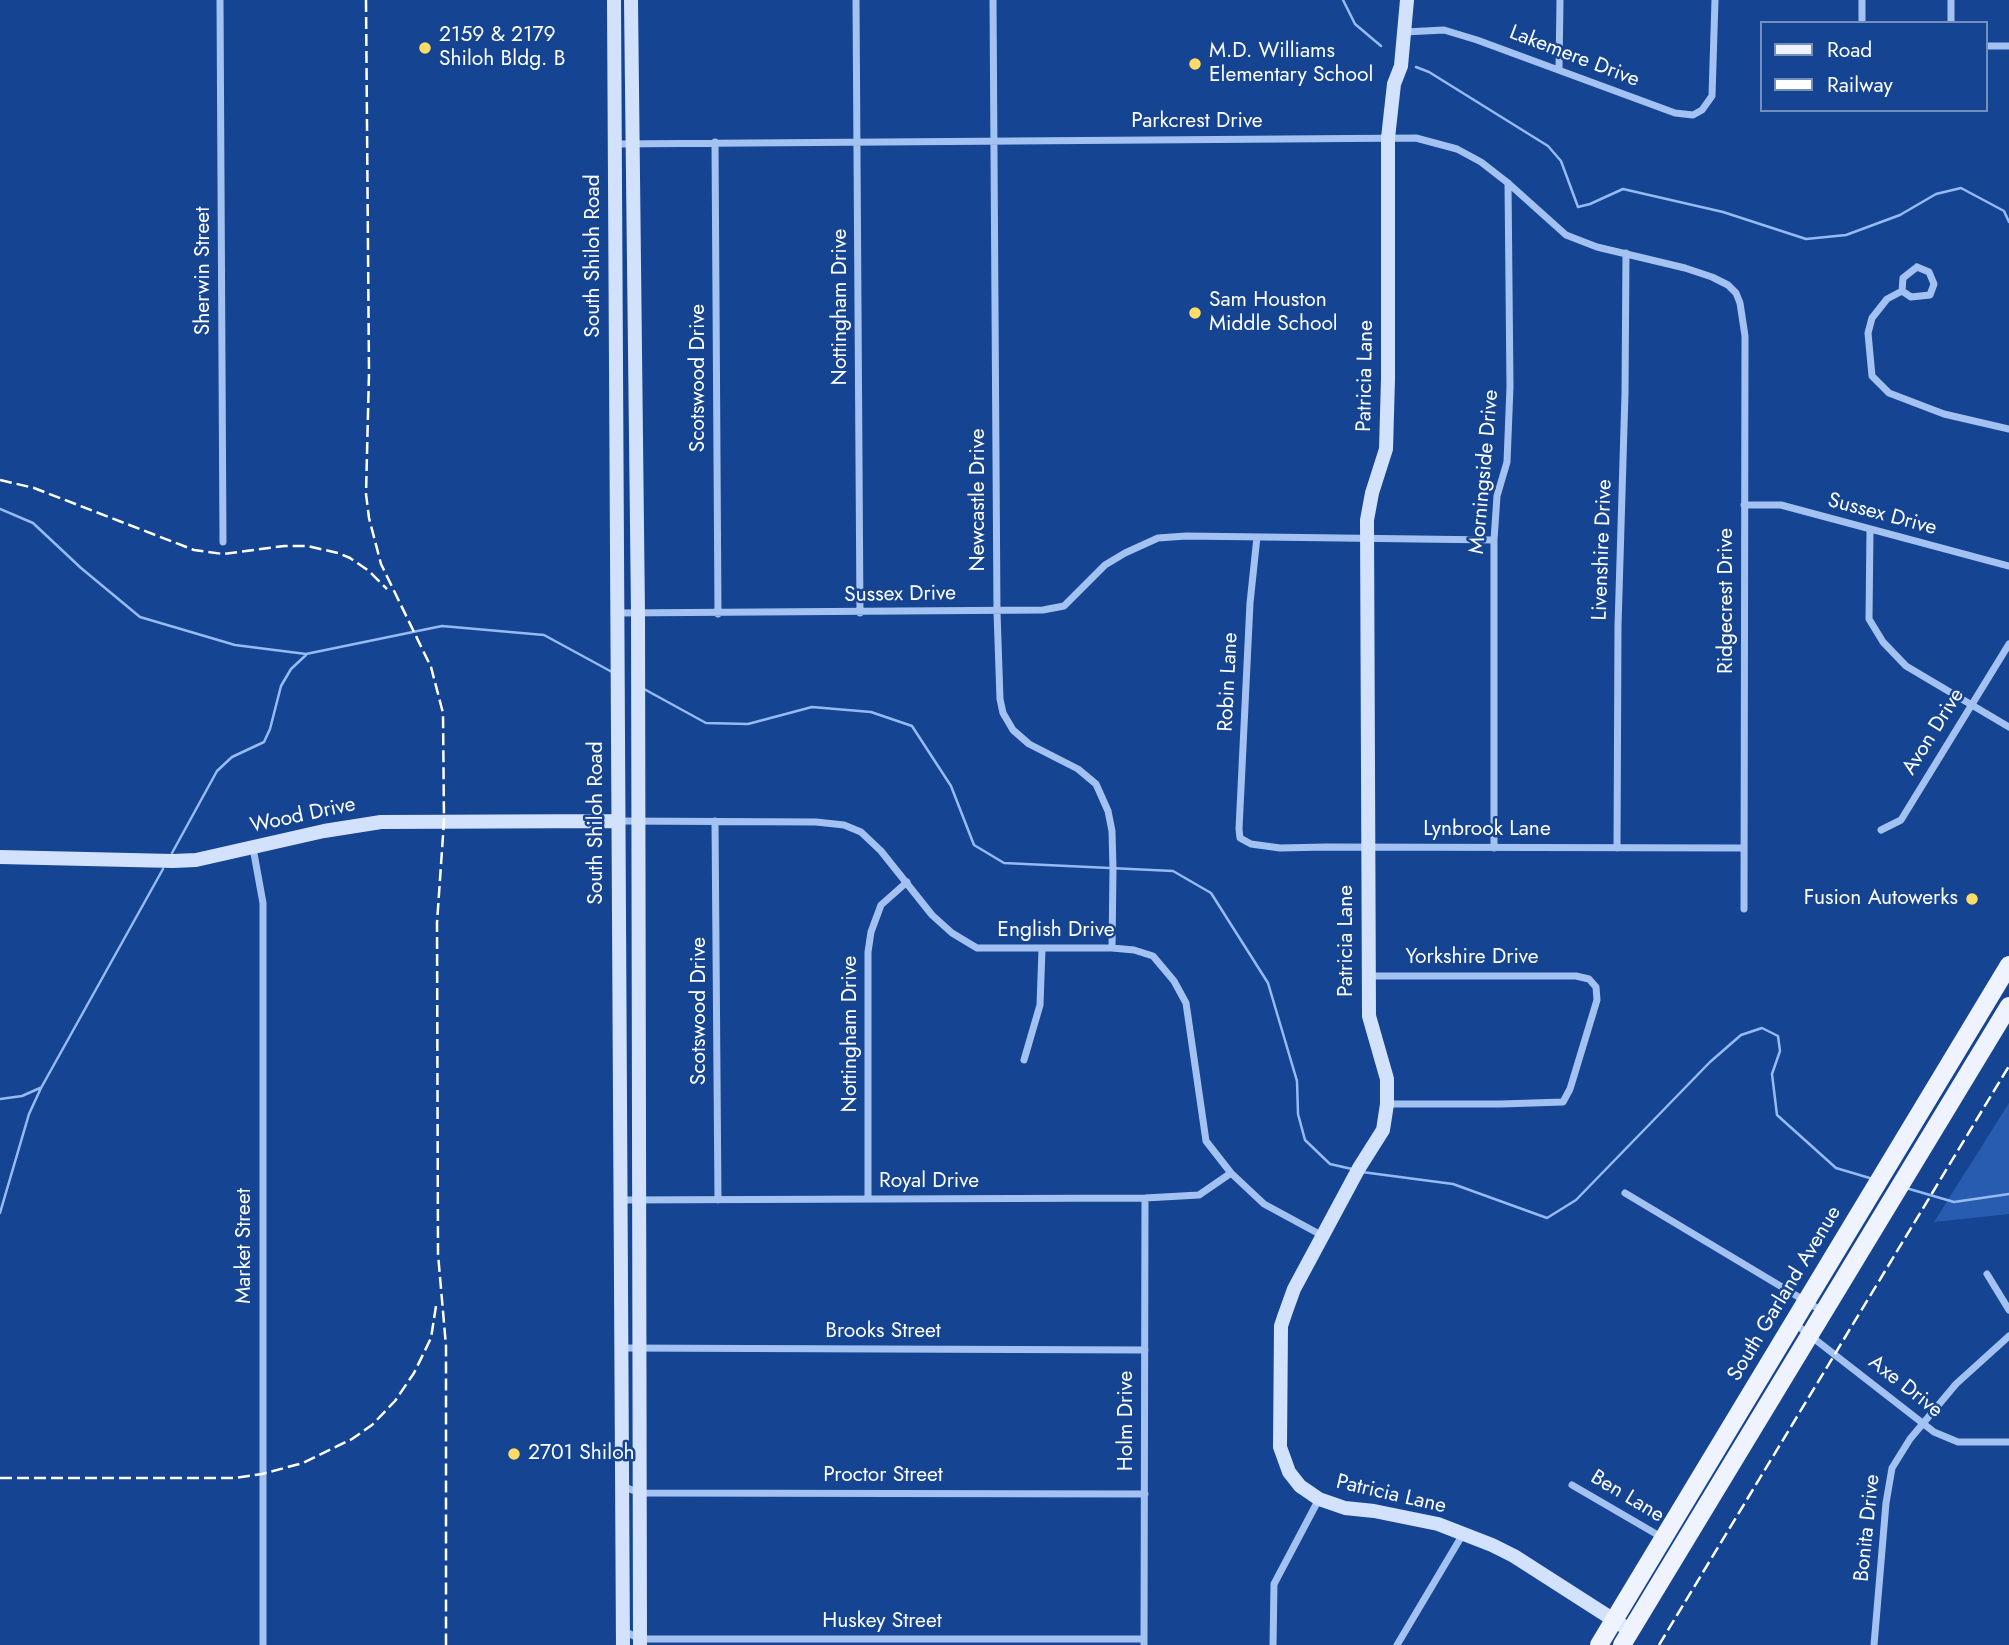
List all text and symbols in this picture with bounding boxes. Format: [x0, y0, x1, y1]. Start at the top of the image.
street label: Lakemere Drive [1505, 21, 1643, 93]
legend [1760, 21, 1988, 112]
place label: 2159 & 2179 Shiloh Bldg. B [439, 23, 565, 73]
text: Road [1827, 35, 1872, 65]
place label: M.D. Williams Elementary School [1209, 39, 1373, 89]
marker: 2159 & 2179 Shiloh Bldg. B [417, 40, 433, 56]
marker: M.D. Williams Elementary School [1187, 56, 1203, 72]
text: Railway [1827, 70, 1893, 100]
street label: Parkcrest Drive [1131, 109, 1263, 135]
street label: South Shiloh Road [581, 174, 607, 338]
street label: Sherwin Street [191, 207, 217, 335]
street label: Nottingham Drive [828, 229, 854, 385]
place label: Sam Houston Middle School [1209, 288, 1338, 338]
street label: Scotswood Drive [686, 304, 712, 452]
marker: Sam Houston Middle School [1187, 305, 1203, 321]
street label: Patricia Lane [1352, 320, 1380, 432]
street label: Morningside Drive [1465, 389, 1505, 555]
street label: Newcastle Drive [966, 428, 992, 572]
street label: Livenshire Drive [1588, 479, 1618, 621]
street label: Sussex Drive [1825, 488, 1939, 542]
street label: Ridgecrest Drive [1714, 528, 1740, 674]
street label: Sussex Drive [844, 581, 956, 609]
street label: Robin Lane [1214, 632, 1244, 732]
street label: Avon Drive [1898, 684, 1970, 780]
street label: South Shiloh Road [584, 741, 610, 905]
street label: Wood Drive [248, 793, 358, 839]
street label: Lynbrook Lane [1423, 817, 1551, 843]
street label: Patricia Lane [1334, 885, 1360, 997]
place label: Fusion Autowerks [1804, 886, 1958, 912]
marker: Fusion Autowerks [1964, 891, 1980, 907]
street label: English Drive [997, 918, 1115, 944]
street label: Scotswood Drive [687, 937, 713, 1085]
street label: Yorkshire Drive [1405, 945, 1539, 971]
street label: Nottingham Drive [838, 956, 864, 1112]
street label: Royal Drive [879, 1169, 979, 1195]
street label: Market Street [232, 1188, 258, 1304]
street label: South Garland Avenue [1723, 1202, 1847, 1386]
street label: Brooks Street [825, 1319, 941, 1345]
street label: Axe Drive [1863, 1350, 1947, 1424]
street label: Holm Drive [1114, 1371, 1140, 1471]
place label: 2701 Shiloh [528, 1441, 635, 1467]
marker: 2701 Shiloh [506, 1446, 522, 1462]
street label: Proctor Street [823, 1463, 943, 1489]
street label: Ben Lane [1586, 1465, 1668, 1529]
street label: Patricia Lane [1334, 1470, 1448, 1520]
street label: Bonita Drive [1850, 1473, 1886, 1583]
street label: Huskey Street [822, 1609, 942, 1635]

